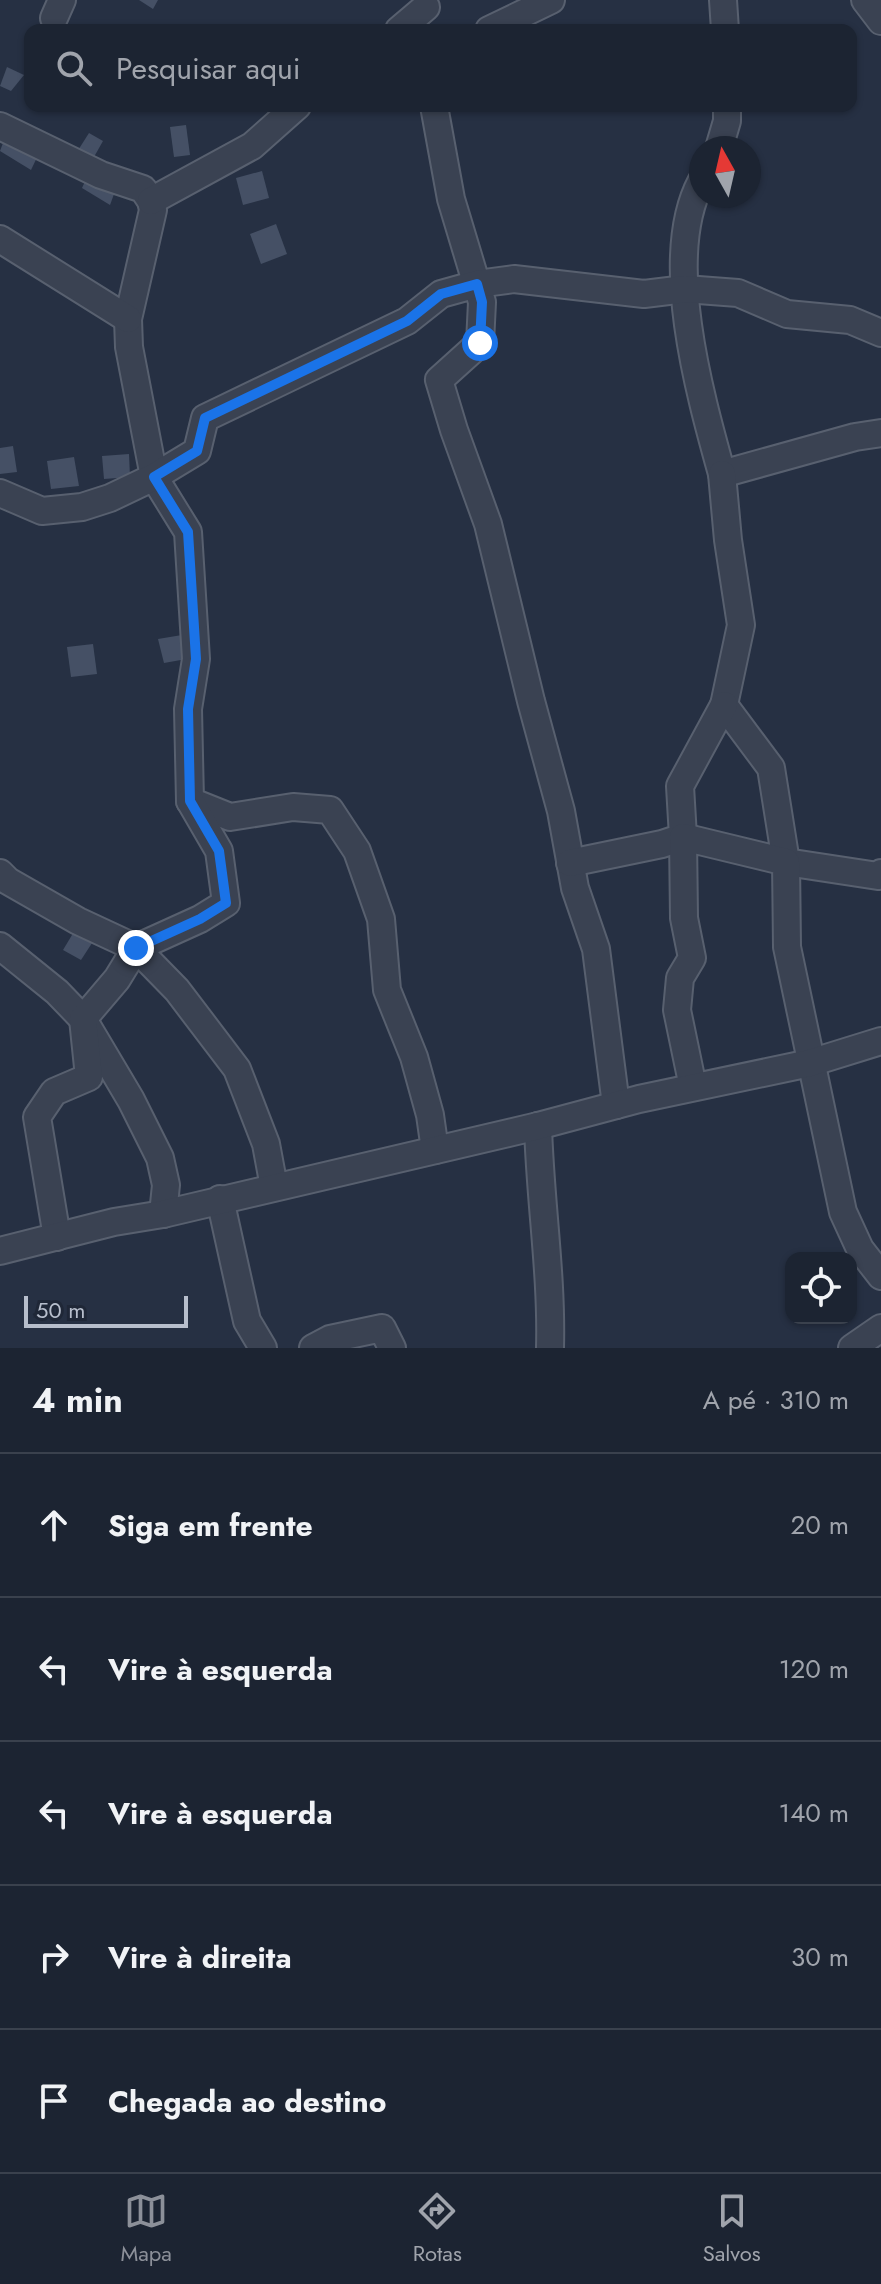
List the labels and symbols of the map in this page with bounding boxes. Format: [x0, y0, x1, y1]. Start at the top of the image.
north arrow [689, 136, 761, 208]
route start [462, 325, 498, 361]
route end [118, 930, 154, 966]
scale bar [24, 1292, 188, 1328]

